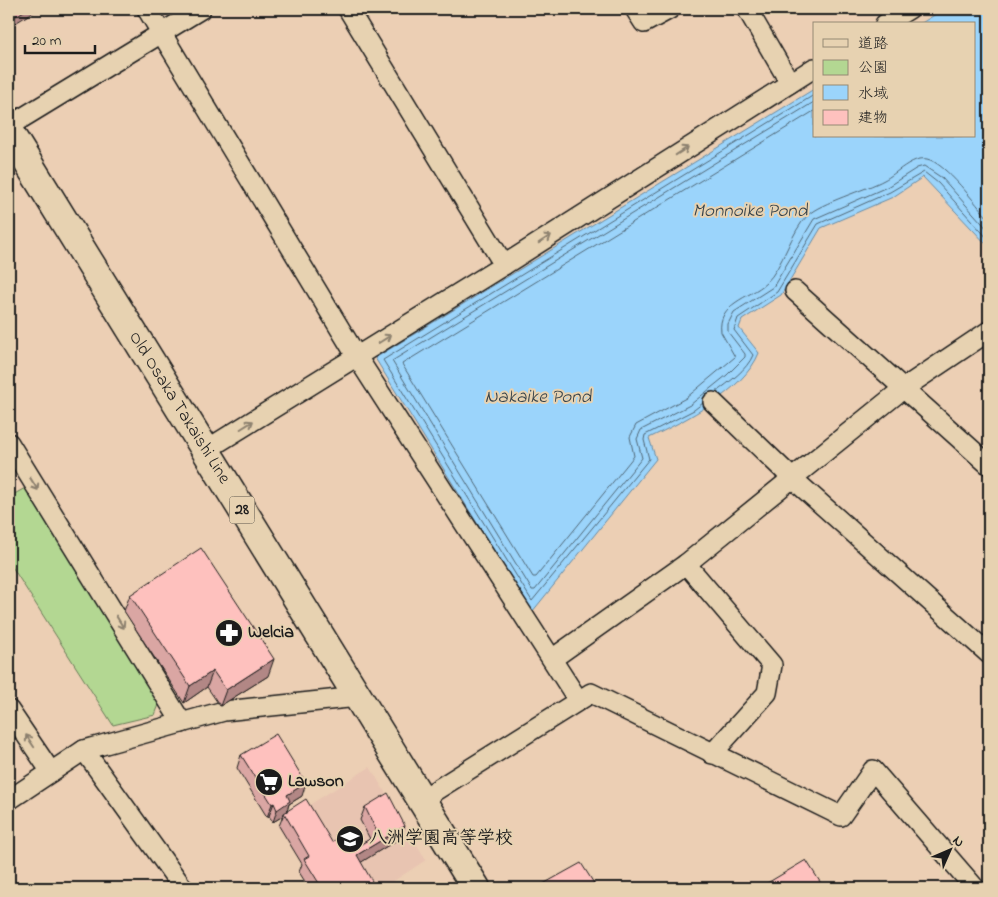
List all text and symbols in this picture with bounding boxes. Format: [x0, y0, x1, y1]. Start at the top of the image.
scale bar [25, 22, 95, 54]
legend [813, 22, 976, 138]
text: 20 m [32, 30, 62, 52]
text: 道路 [858, 33, 888, 55]
text: 公園 [858, 57, 888, 79]
text: 水域 [858, 83, 888, 105]
text: 建物 [858, 107, 888, 129]
one-way arrow [675, 146, 689, 157]
water label: Monnoike Pond [693, 198, 809, 225]
one-way arrow [538, 234, 552, 244]
street label: Old Osaka Takaishi Line [121, 327, 237, 490]
one-way arrow [378, 334, 392, 344]
water label: Nakaike Pond [485, 384, 593, 411]
one-way arrow [240, 420, 254, 430]
one-way arrow [29, 477, 40, 491]
road number: 28 [230, 496, 254, 524]
one-way arrow [115, 615, 125, 629]
pharmacy icon: Welcia [214, 618, 244, 648]
place label: Welcia [248, 620, 294, 646]
one-way arrow [24, 734, 35, 748]
supermarket icon: Lawson [254, 767, 284, 797]
place label: Lawson [288, 769, 344, 795]
school or university icon: 八洲学園高等学校 [335, 824, 365, 854]
north arrow [926, 824, 976, 874]
place label: 八洲学園高等学校 [369, 826, 513, 852]
text: N [947, 831, 969, 853]

